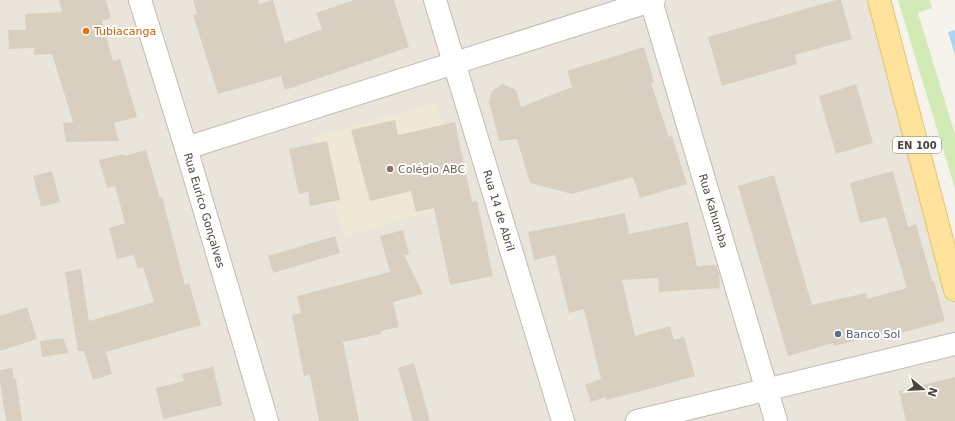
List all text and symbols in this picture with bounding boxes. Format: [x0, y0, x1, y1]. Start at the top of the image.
place label: Tubiacanga [93, 25, 156, 38]
marker: Tubiacanga [81, 26, 91, 36]
road number: EN 100 [893, 137, 941, 153]
street label: Rua Eurico Gonçalves [181, 151, 228, 270]
place label: Colégio ABC [398, 163, 465, 176]
marker: Colégio ABC [385, 164, 395, 174]
street label: Rua 14 de Abril [481, 168, 517, 253]
street label: Rua Kahumba [696, 172, 731, 249]
place label: Banco Sol [846, 328, 900, 341]
marker: Banco Sol [833, 329, 843, 339]
north arrow [903, 369, 943, 409]
text: N [924, 386, 940, 398]

